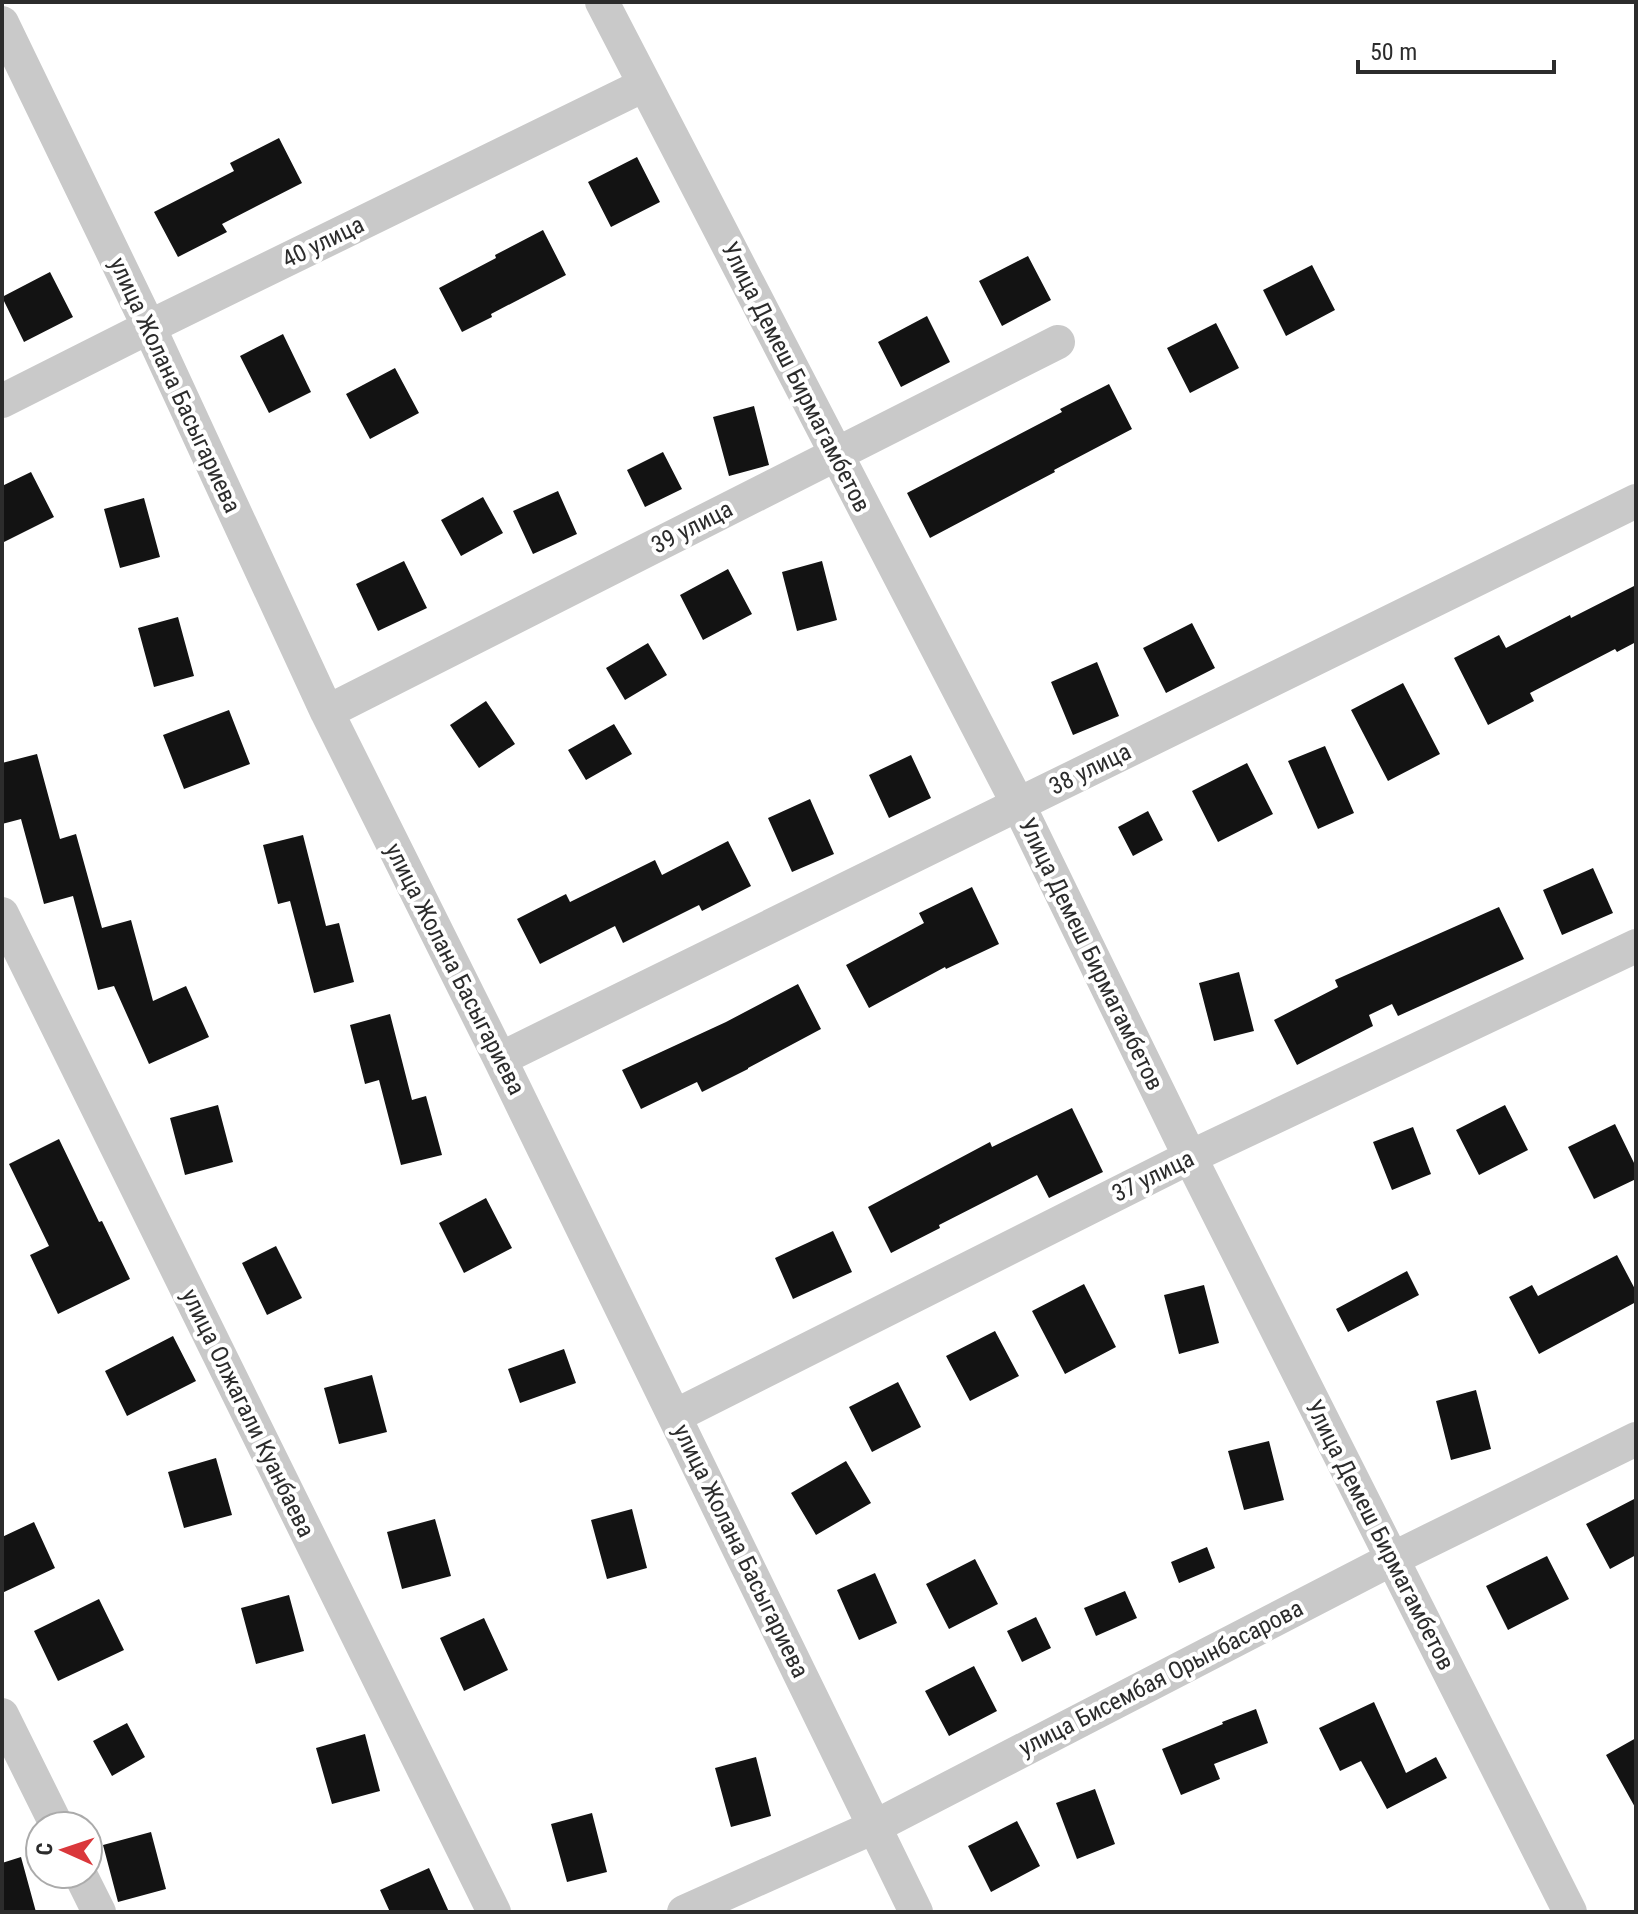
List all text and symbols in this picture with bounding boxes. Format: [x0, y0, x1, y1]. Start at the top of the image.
scale bar [1358, 24, 1554, 74]
text: 50 m [1370, 38, 1417, 66]
street label: 40 улица [278, 210, 368, 274]
street label: Улица Демеш Бирмагамбетов [716, 237, 876, 517]
street label: улица Жолана Басыгариева [103, 253, 247, 517]
street label: 39 улица [647, 495, 737, 559]
street label: 38 улица [1045, 737, 1135, 801]
street label: Улица Демеш Бирмагамбетов [1013, 813, 1169, 1095]
street label: улица Жолана Басыгариева [379, 839, 531, 1099]
street label: 37 улица [1108, 1144, 1198, 1208]
street label: улица Олжагали Куанбаева [176, 1284, 320, 1542]
street label: Улица Демеш Бирмагамбетов [1300, 1395, 1460, 1675]
street label: улица Жолана Басыгариева [667, 1420, 815, 1682]
street label: улица Бисембая Орынбасарова [1014, 1594, 1308, 1762]
north arrow [24, 1810, 104, 1890]
text: С [32, 1842, 57, 1856]

